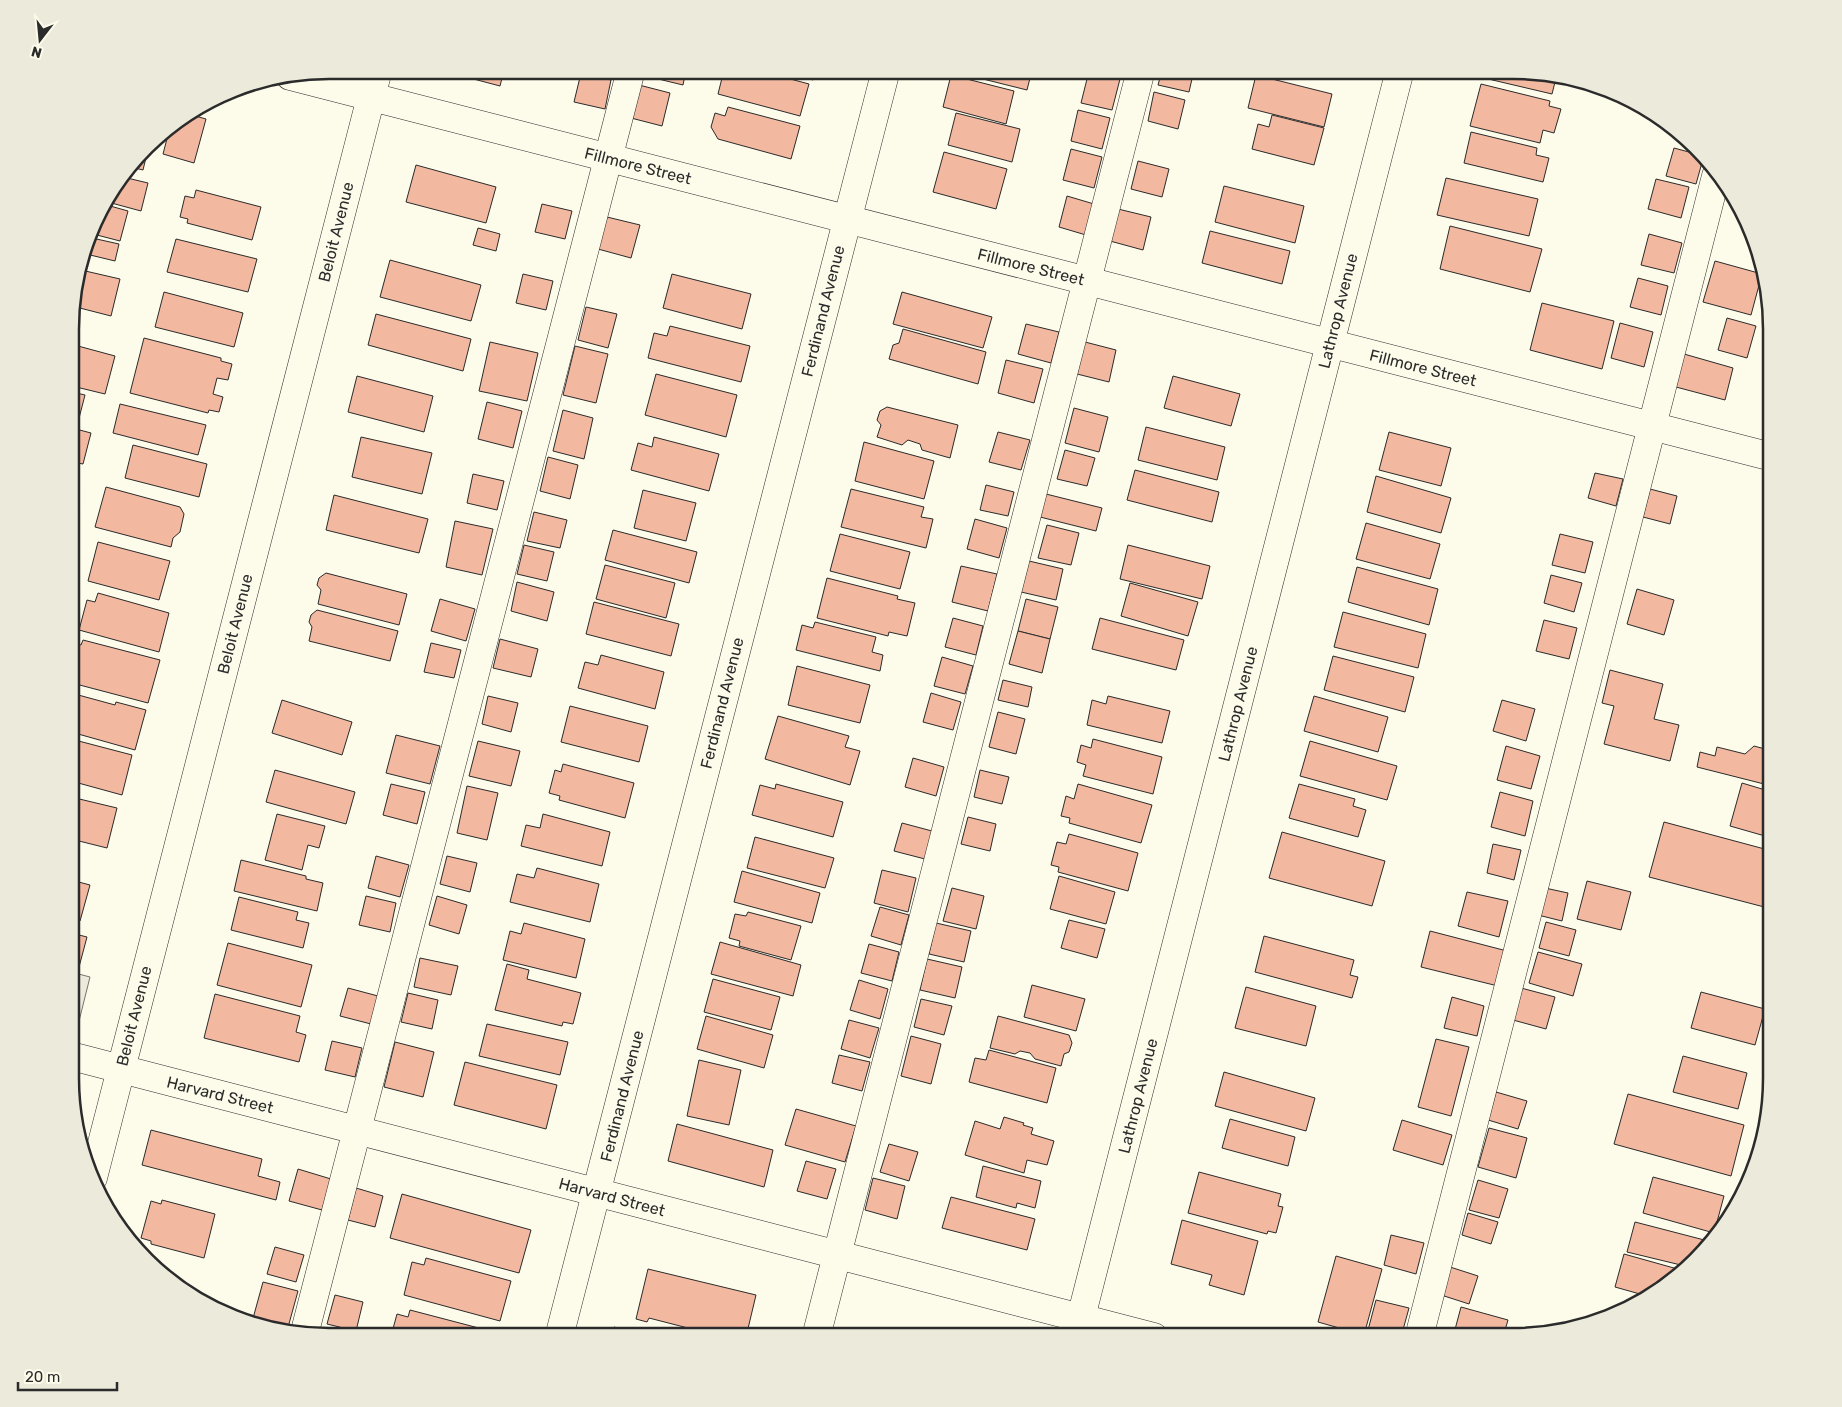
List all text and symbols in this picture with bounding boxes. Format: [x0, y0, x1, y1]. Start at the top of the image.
north arrow [15, 15, 65, 65]
text: N [29, 42, 44, 62]
street label: Fillmore Street [583, 144, 693, 188]
street label: Beloit Avenue [314, 180, 358, 284]
street label: Ferdinand Avenue [797, 243, 849, 379]
street label: Fillmore Street [976, 245, 1086, 289]
street label: Lathrop Avenue [1315, 251, 1361, 371]
street label: Fillmore Street [1368, 346, 1478, 390]
street label: Beloit Avenue [213, 572, 257, 676]
street label: Ferdinand Avenue [696, 635, 748, 771]
street label: Lathrop Avenue [1215, 644, 1261, 764]
street label: Beloit Avenue [112, 964, 156, 1068]
street label: Ferdinand Avenue [596, 1028, 648, 1164]
street label: Lathrop Avenue [1115, 1036, 1161, 1156]
street label: Harvard Street [165, 1073, 275, 1117]
street label: Harvard Street [557, 1174, 667, 1220]
scale bar [18, 1360, 116, 1392]
text: 20 m [25, 1368, 60, 1386]

